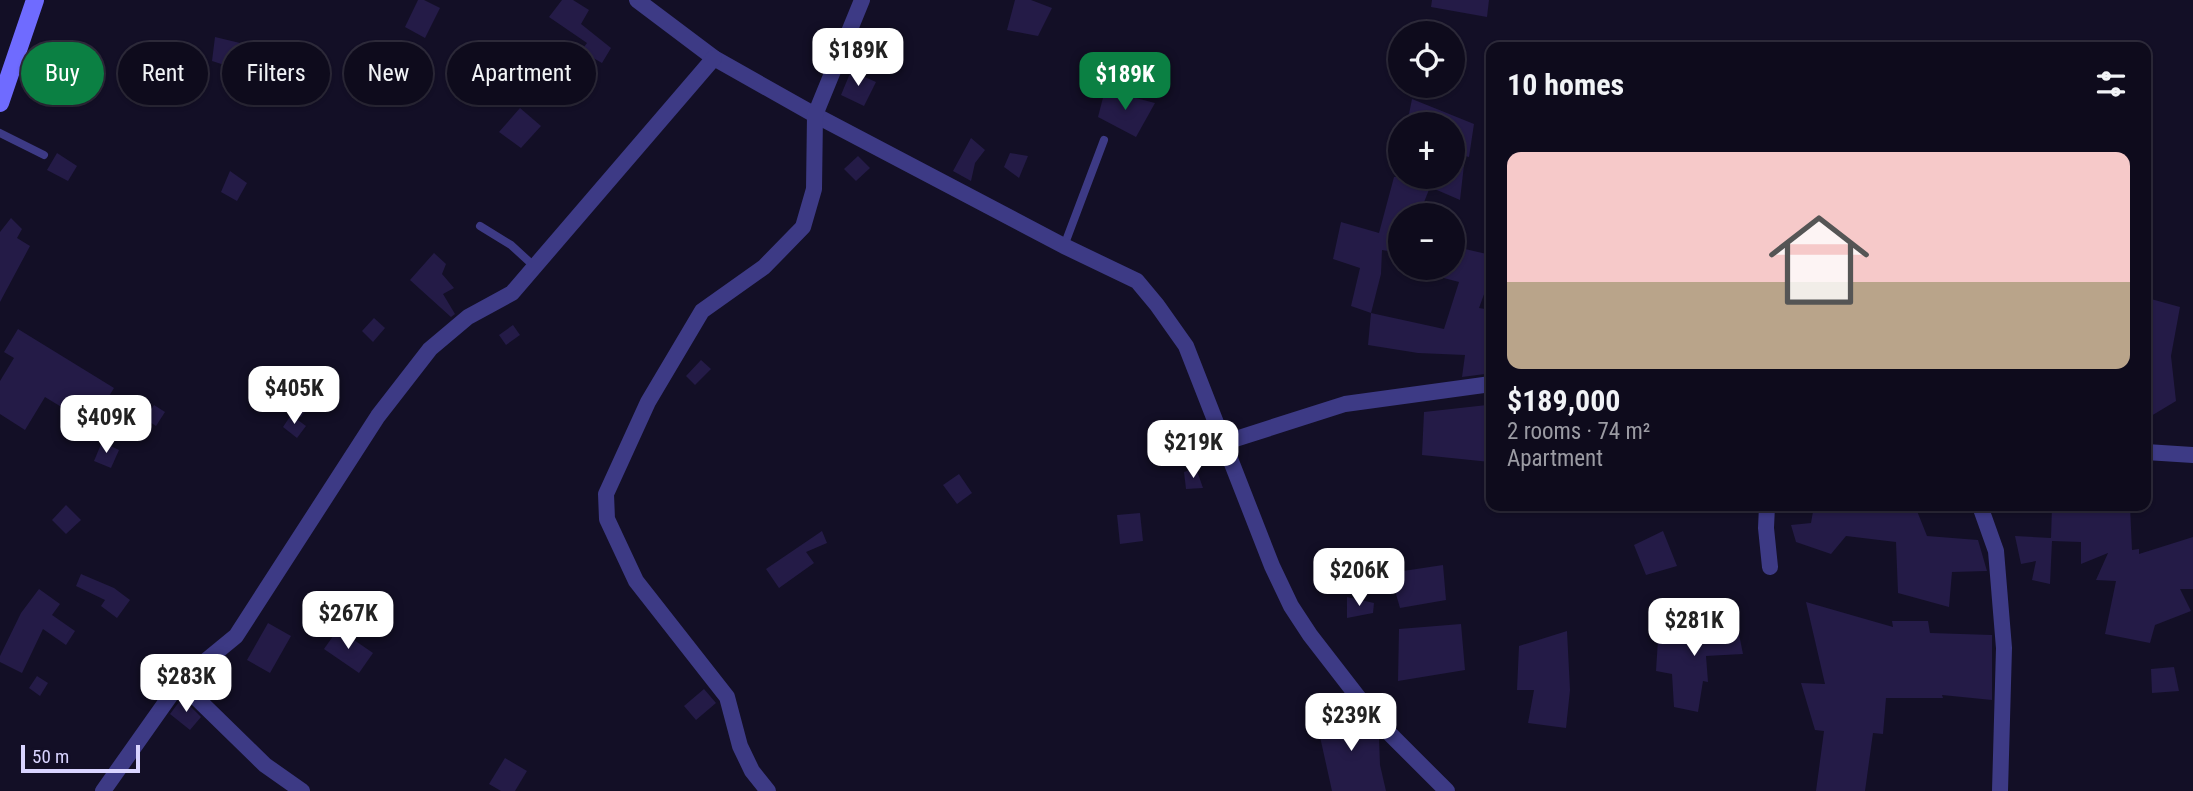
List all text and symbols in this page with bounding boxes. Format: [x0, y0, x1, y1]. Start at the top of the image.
map controls [1388, 21, 1465, 280]
button: locate [1388, 21, 1465, 98]
pin: $189K [809, 28, 907, 88]
text: $189K [828, 37, 888, 64]
chip: Buy [21, 42, 104, 105]
chip: Rent [118, 42, 208, 105]
chip: Filters [222, 42, 330, 105]
chip: New [344, 42, 433, 105]
chip: Apartment [447, 42, 596, 105]
pin: $189K [1076, 52, 1174, 112]
text: $189K [1095, 61, 1155, 88]
icon: filters [2092, 65, 2130, 103]
text: 10 homes [1507, 67, 1624, 102]
button: + [1388, 112, 1465, 189]
icon: home [1756, 197, 1882, 323]
button: − [1388, 203, 1465, 280]
pin: $405K [245, 366, 343, 426]
text: $405K [264, 375, 324, 402]
text: $189,000 [1507, 383, 1620, 418]
pin: $409K [57, 396, 155, 455]
text: $409K [76, 404, 136, 431]
text: 2 rooms · 74 m² [1507, 418, 1650, 445]
pin: $219K [1144, 420, 1242, 480]
text: $219K [1163, 429, 1223, 456]
text: Apartment [1507, 445, 1603, 472]
pin: $206K [1310, 548, 1408, 608]
text: $206K [1329, 557, 1389, 584]
pin: $267K [299, 592, 397, 651]
pin: $281K [1645, 598, 1743, 658]
text: $267K [318, 600, 378, 627]
text: $281K [1664, 607, 1724, 634]
pin: $283K [137, 654, 235, 714]
text: $283K [156, 663, 216, 690]
pin: $239K [1302, 694, 1400, 753]
text: $239K [1321, 702, 1381, 729]
scale bar [21, 742, 140, 774]
text: 50 m [32, 745, 69, 768]

